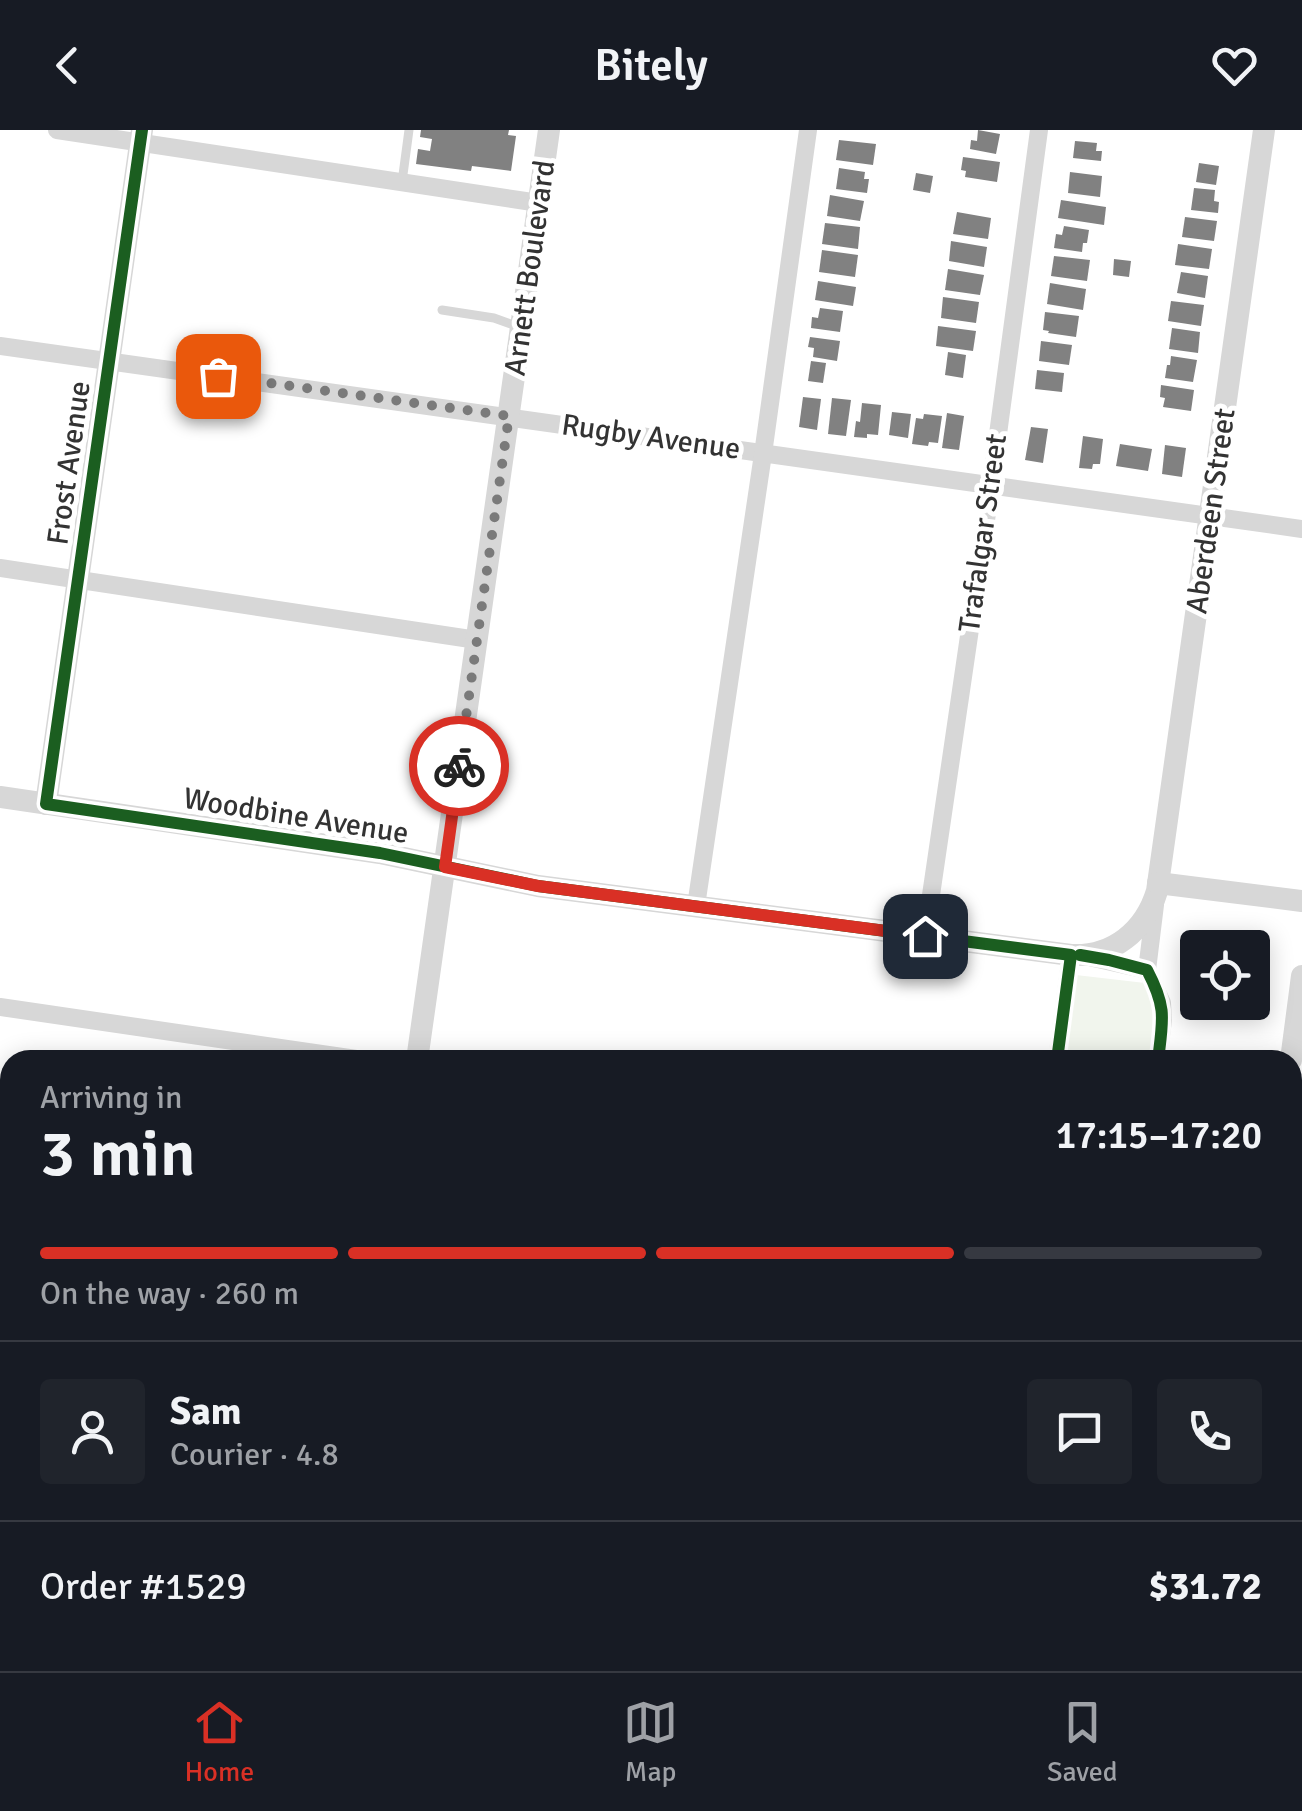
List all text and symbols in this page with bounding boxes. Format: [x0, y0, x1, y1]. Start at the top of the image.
icon: back [40, 38, 95, 93]
text: Bitely [594, 38, 708, 93]
icon: heart [1207, 38, 1262, 93]
street label: Arnett Boulevard [497, 158, 563, 378]
pin [176, 334, 261, 419]
icon: bag [191, 349, 246, 404]
street label: Frost Avenue [39, 379, 99, 547]
street label: Rugby Avenue [559, 406, 743, 468]
street label: Aberdeen Street [1178, 406, 1244, 616]
street label: Trafalgar Street [951, 431, 1015, 635]
courier [409, 716, 509, 816]
icon: bike [432, 739, 487, 794]
street label: Woodbine Avenue [181, 780, 411, 852]
pin [883, 894, 968, 979]
icon: home [898, 909, 953, 964]
map controls [1180, 930, 1270, 1020]
button: locate [1180, 930, 1270, 1020]
text: Arriving in [40, 1078, 182, 1117]
text: 17:15–17:20 [1056, 1112, 1262, 1159]
text: 3 min [40, 1114, 196, 1194]
text: On the way · 260 m [40, 1274, 299, 1313]
button: person [40, 1379, 145, 1484]
button: chat [1027, 1379, 1132, 1484]
button: phone [1157, 1379, 1262, 1484]
text: Sam [170, 1388, 241, 1435]
text: Courier · 4.8 [170, 1435, 339, 1474]
text: Order #1529 [40, 1563, 247, 1610]
text: $31.72 [1149, 1563, 1262, 1610]
tab: Home [184, 1695, 254, 1789]
tab: Map [623, 1695, 678, 1789]
tab: Saved [1047, 1695, 1118, 1789]

